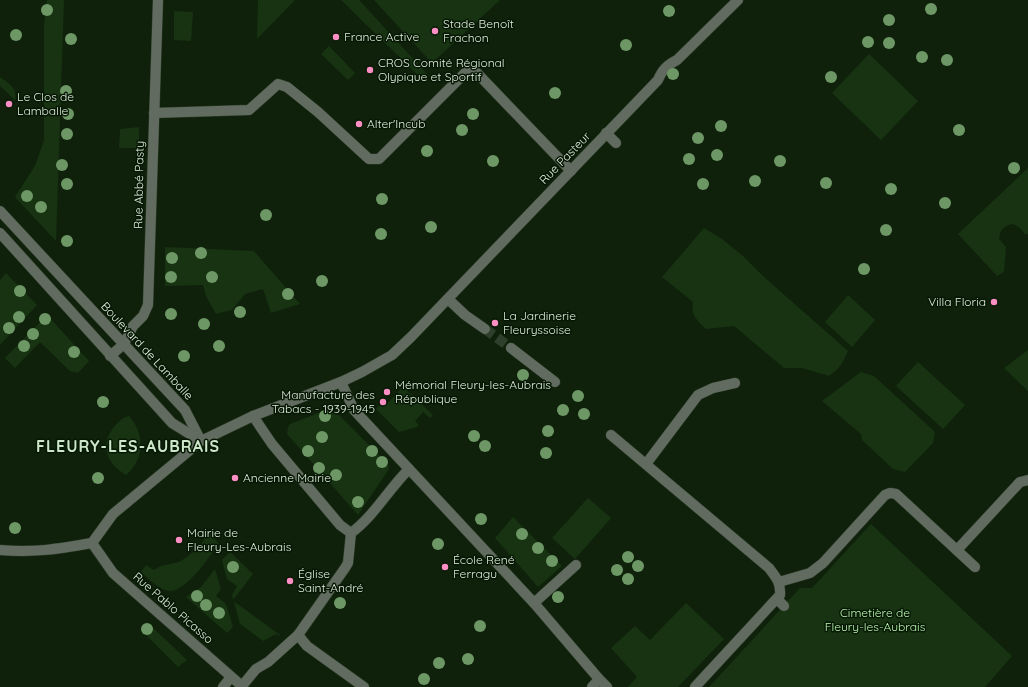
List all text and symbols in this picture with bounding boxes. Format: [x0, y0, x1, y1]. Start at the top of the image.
place label: Stade Benoît Frachon [443, 16, 514, 45]
marker: Stade Benoît Frachon [430, 26, 440, 36]
place label: France Active [344, 29, 420, 44]
marker: France Active [331, 32, 341, 42]
place label: CROS Comité Régional Olypique et Sportif [378, 55, 505, 84]
marker: CROS Comité Régional Olypique et Sportif [365, 65, 375, 75]
place label: Le Clos de Lamballe [17, 89, 74, 118]
marker: Le Clos de Lamballe [4, 99, 14, 109]
place label: Alter'Incub [367, 116, 425, 131]
marker: Alter'Incub [354, 119, 364, 129]
street label: Rue Pasteur [536, 128, 594, 187]
street label: Rue Abbé Pasty [130, 141, 147, 229]
place label: Villa Floria [928, 294, 986, 309]
marker: Villa Floria [989, 297, 999, 307]
street label: Boulevard de Lamballe [98, 299, 197, 403]
place label: La Jardinerie Fleuryssoise [503, 308, 576, 337]
marker: La Jardinerie Fleuryssoise [490, 318, 500, 328]
place label: Mémorial Fleury-les-Aubrais République [395, 377, 551, 406]
place label: Manufacture des Tabacs - 1939-1945 [272, 387, 375, 416]
marker: Mémorial Fleury-les-Aubrais République [382, 387, 392, 397]
marker: Manufacture des Tabacs - 1939-1945 [378, 397, 388, 407]
district label: FLEURY-LES-AUBRAIS [36, 436, 220, 456]
place label: Ancienne Mairie [243, 470, 331, 485]
marker: Ancienne Mairie [230, 473, 240, 483]
place label: Mairie de Fleury-Les-Aubrais [187, 525, 292, 554]
marker: Mairie de Fleury-Les-Aubrais [174, 535, 184, 545]
place label: École René Ferragu [453, 552, 515, 581]
marker: École René Ferragu [440, 562, 450, 572]
place label: Église Saint-André [298, 566, 364, 595]
street label: Rue Pablo Picasso [130, 569, 216, 647]
marker: Église Saint-André [285, 576, 295, 586]
park label: Cimetière de Fleury-les-Aubrais [825, 605, 926, 634]

